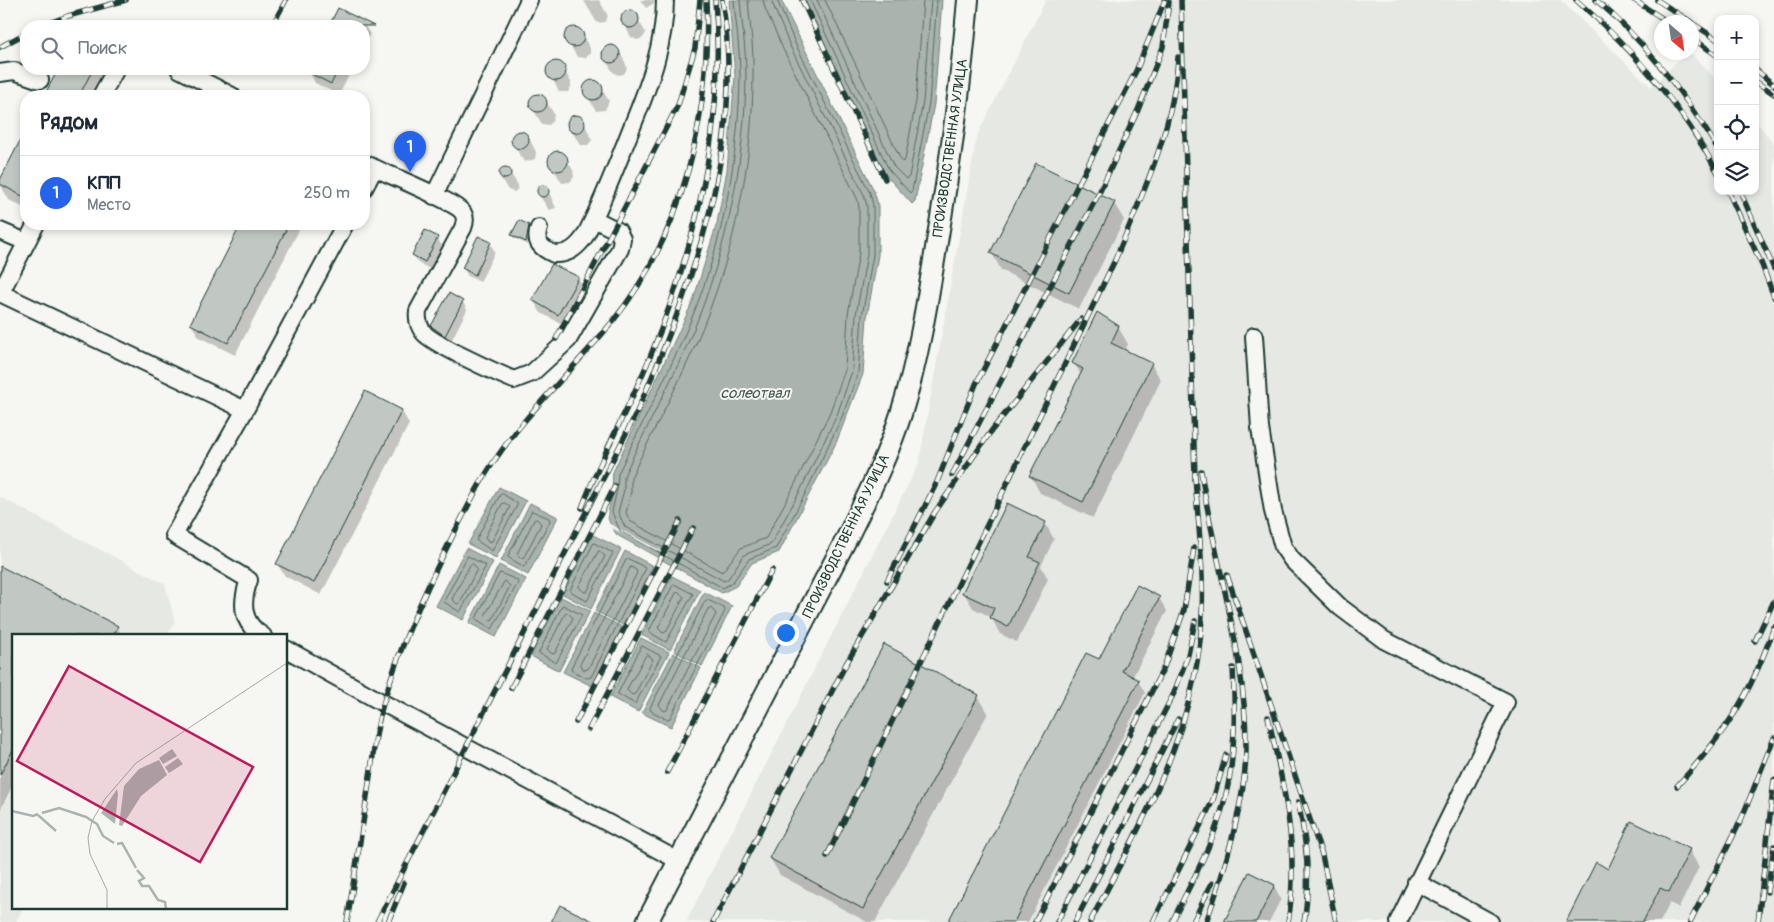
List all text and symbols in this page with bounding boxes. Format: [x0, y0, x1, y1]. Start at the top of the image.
north arrow [1654, 15, 1699, 60]
map controls [1714, 15, 1759, 195]
button: + [1714, 15, 1759, 60]
search box [20, 20, 370, 75]
icon: search [38, 34, 66, 62]
text: Поиск [78, 36, 128, 60]
street label: ПРОИЗВОДСТВЕННАЯ УЛИЦА [929, 58, 971, 238]
button: − [1714, 60, 1759, 105]
button: locate [1714, 105, 1759, 150]
text: Рядом [40, 109, 98, 136]
pin: 1 [394, 131, 426, 172]
button: layers [1714, 150, 1759, 195]
text: КПП [87, 171, 121, 195]
text: 1 [53, 183, 59, 203]
text: 250 m [304, 183, 350, 203]
text: Место [87, 195, 131, 215]
water label: солеотвал [721, 384, 790, 403]
street label: ПРОИЗВОДСТВЕННАЯ УЛИЦА [799, 451, 893, 621]
your location [773, 620, 799, 646]
inset map [12, 634, 288, 910]

